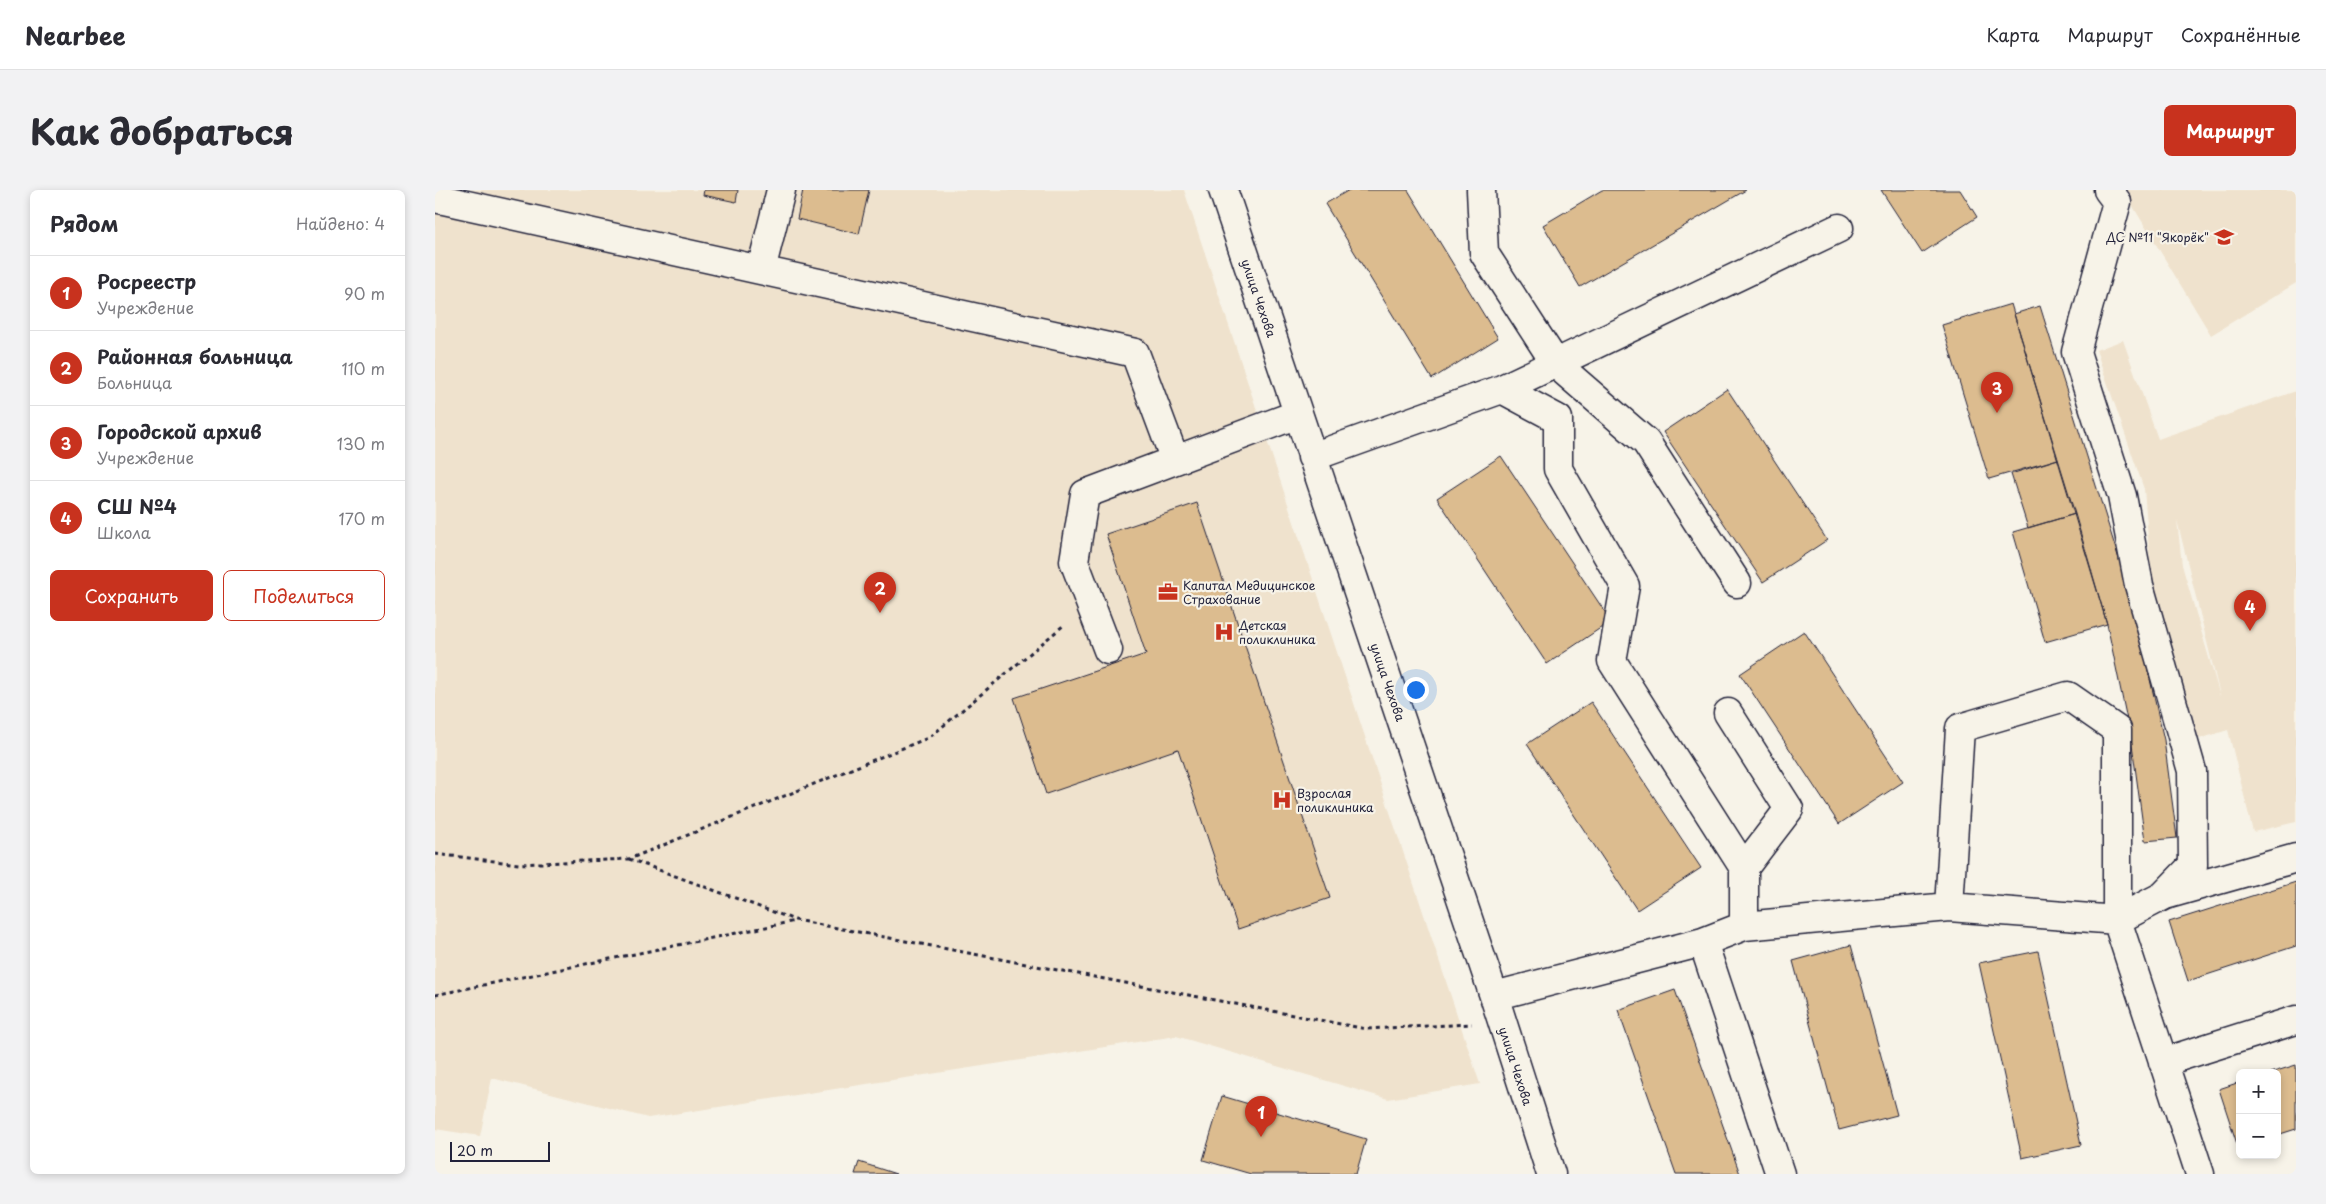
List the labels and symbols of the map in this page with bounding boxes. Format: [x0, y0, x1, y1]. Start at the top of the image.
school or university icon: ДС №11 "Якорёк" [2213, 226, 2235, 248]
place label: ДС №11 "Якорёк" [2106, 228, 2209, 246]
street label: улица Чехова [1237, 256, 1281, 340]
pin: 3 [1981, 372, 2013, 413]
pin: 2 [864, 572, 896, 613]
place label: Капитал Медицинское Страхование [1183, 576, 1316, 608]
office icon: Капитал Медицинское Страхование [1157, 581, 1179, 603]
pin: 4 [2234, 590, 2266, 631]
place label: Детская поликлиника [1238, 616, 1316, 648]
hospital icon: Детская поликлиника [1213, 621, 1235, 643]
street label: улица Чехова [1366, 640, 1410, 724]
your location [1403, 677, 1429, 703]
place label: Взрослая поликлиника [1297, 784, 1374, 816]
hospital icon: Взрослая поликлиника [1271, 789, 1293, 811]
street label: улица Чехова [1495, 1024, 1537, 1108]
pin: 1 [1245, 1096, 1277, 1137]
scale bar [450, 1139, 550, 1162]

